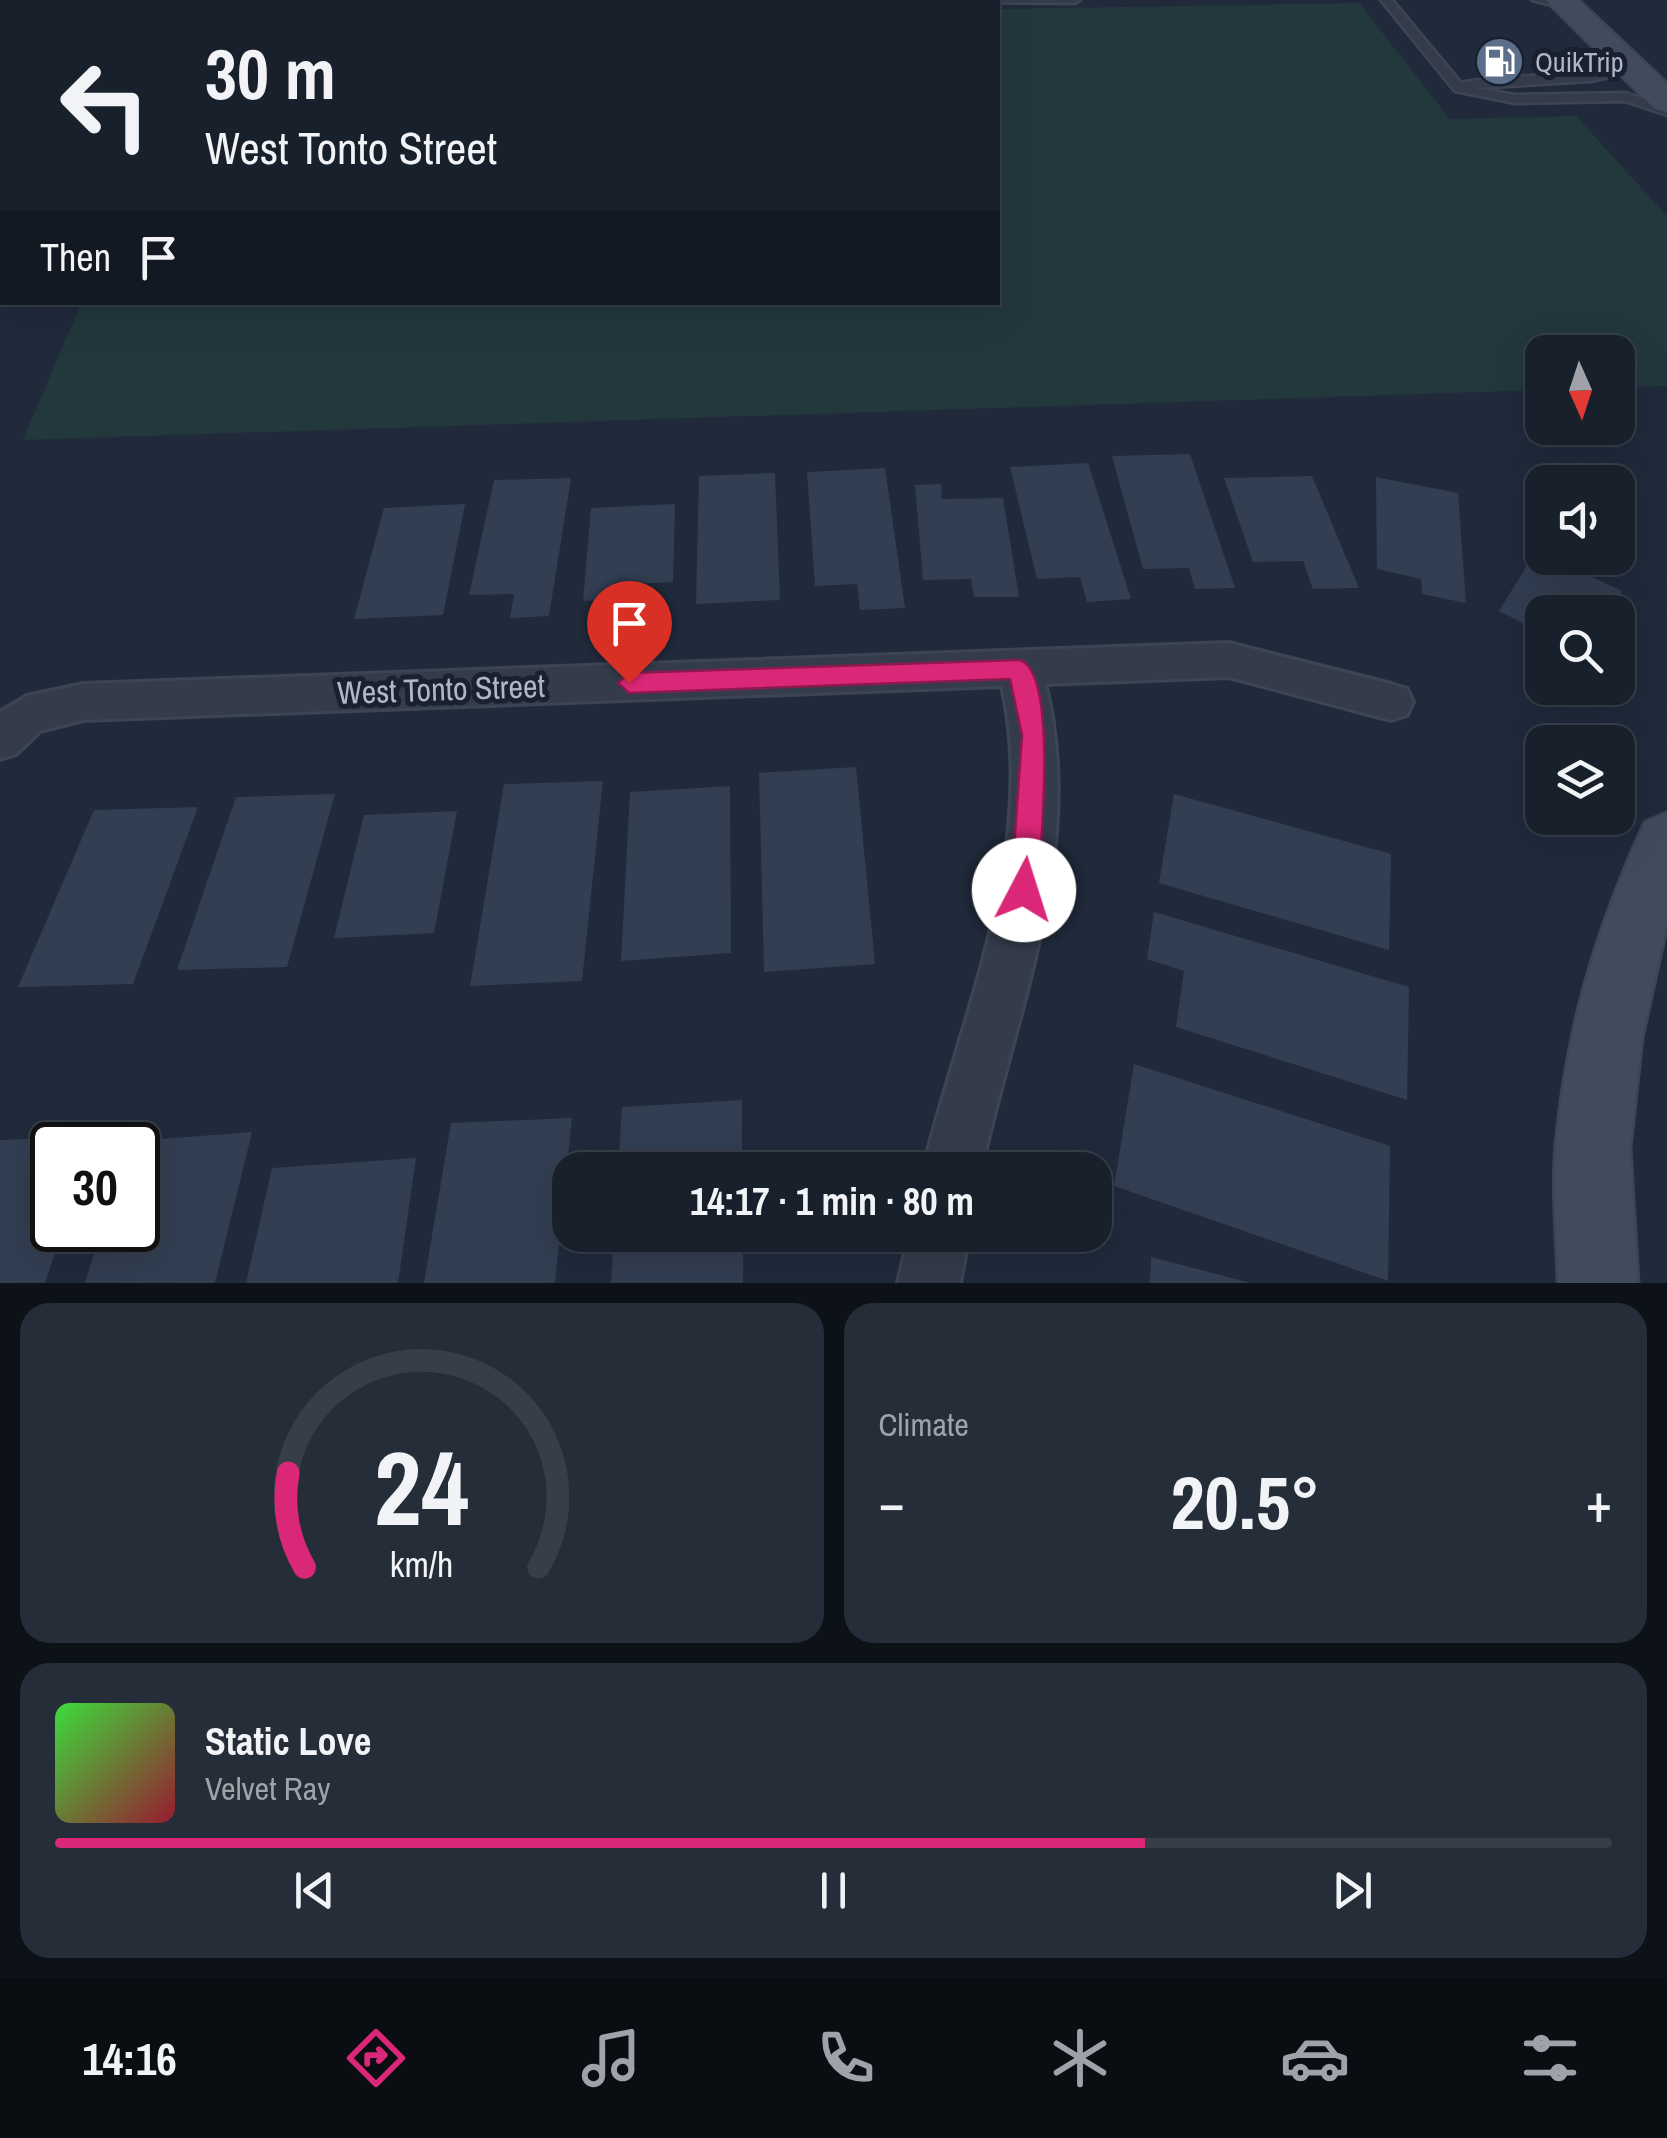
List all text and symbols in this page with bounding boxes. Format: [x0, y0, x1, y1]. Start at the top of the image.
text: 30 m [205, 27, 336, 121]
fuel station icon: QuikTrip [1474, 36, 1526, 88]
icon: left [40, 40, 170, 170]
place label: QuikTrip [1535, 43, 1623, 81]
text: West Tonto Street [205, 117, 497, 178]
icon: arrive [131, 230, 186, 285]
text: Then [40, 232, 111, 283]
north arrow [1525, 335, 1635, 445]
map controls [1525, 335, 1635, 835]
button: sound [1525, 465, 1635, 575]
pin [587, 581, 672, 684]
button: search [1525, 595, 1635, 705]
icon: arrive [602, 596, 657, 651]
street label: West Tonto Street [336, 664, 546, 714]
button: layers [1525, 725, 1635, 835]
position arrow [972, 838, 1076, 942]
speed limit sign: 30 [30, 1122, 160, 1252]
text: 14:17 · 1 min · 80 m [690, 1176, 974, 1227]
text: Climate [879, 1403, 969, 1446]
text: 24 [374, 1417, 469, 1557]
text: 20.5° [1170, 1451, 1320, 1552]
text: − [879, 1465, 905, 1539]
text: + [1586, 1465, 1612, 1539]
text: km/h [390, 1540, 454, 1588]
text: Static Love [205, 1716, 371, 1767]
text: Velvet Ray [205, 1767, 330, 1810]
icon: previous [287, 1863, 342, 1918]
icon: pause [806, 1863, 861, 1918]
icon: next [1325, 1863, 1380, 1918]
icon: directions [341, 2023, 411, 2093]
icon: music [576, 2023, 646, 2093]
icon: phone [811, 2023, 881, 2093]
icon: climate [1045, 2023, 1115, 2093]
icon: car [1280, 2023, 1350, 2093]
icon: filters [1515, 2023, 1585, 2093]
text: 14:16 [82, 2028, 177, 2089]

